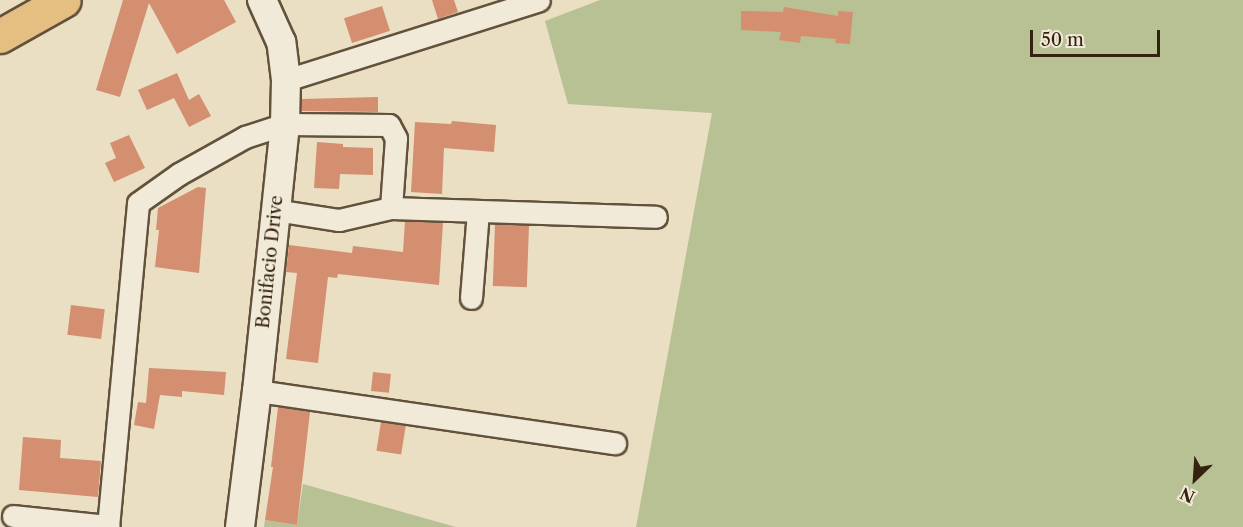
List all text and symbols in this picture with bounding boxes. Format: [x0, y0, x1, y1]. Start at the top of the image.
scale bar [1033, 18, 1164, 56]
text: 50 m [1041, 29, 1084, 51]
street label: Bonifacio Drive [252, 194, 288, 330]
north arrow [1165, 449, 1225, 509]
text: N [1177, 483, 1198, 507]

